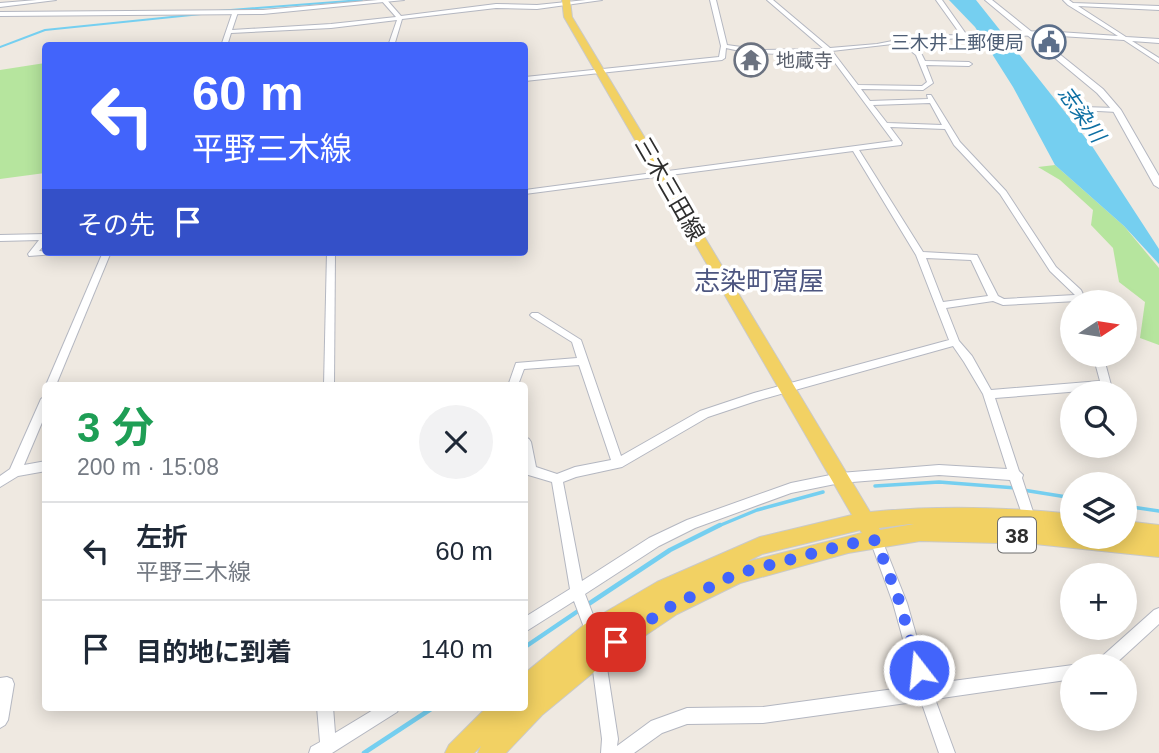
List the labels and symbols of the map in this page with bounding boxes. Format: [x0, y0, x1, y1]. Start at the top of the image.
public building icon: 三木井上郵便局 [1030, 23, 1068, 61]
place label: 三木井上郵便局 [891, 32, 1024, 53]
temple icon: 地蔵寺 [732, 41, 770, 79]
place label: 地蔵寺 [776, 50, 833, 71]
water label: 志染川 [1054, 82, 1111, 148]
street label: 三木三田線 [630, 133, 710, 245]
district label: 志染町窟屋 [694, 266, 824, 296]
north arrow [1060, 290, 1138, 368]
road number: 38 [998, 518, 1036, 552]
pin [586, 612, 646, 672]
position arrow [882, 633, 956, 707]

